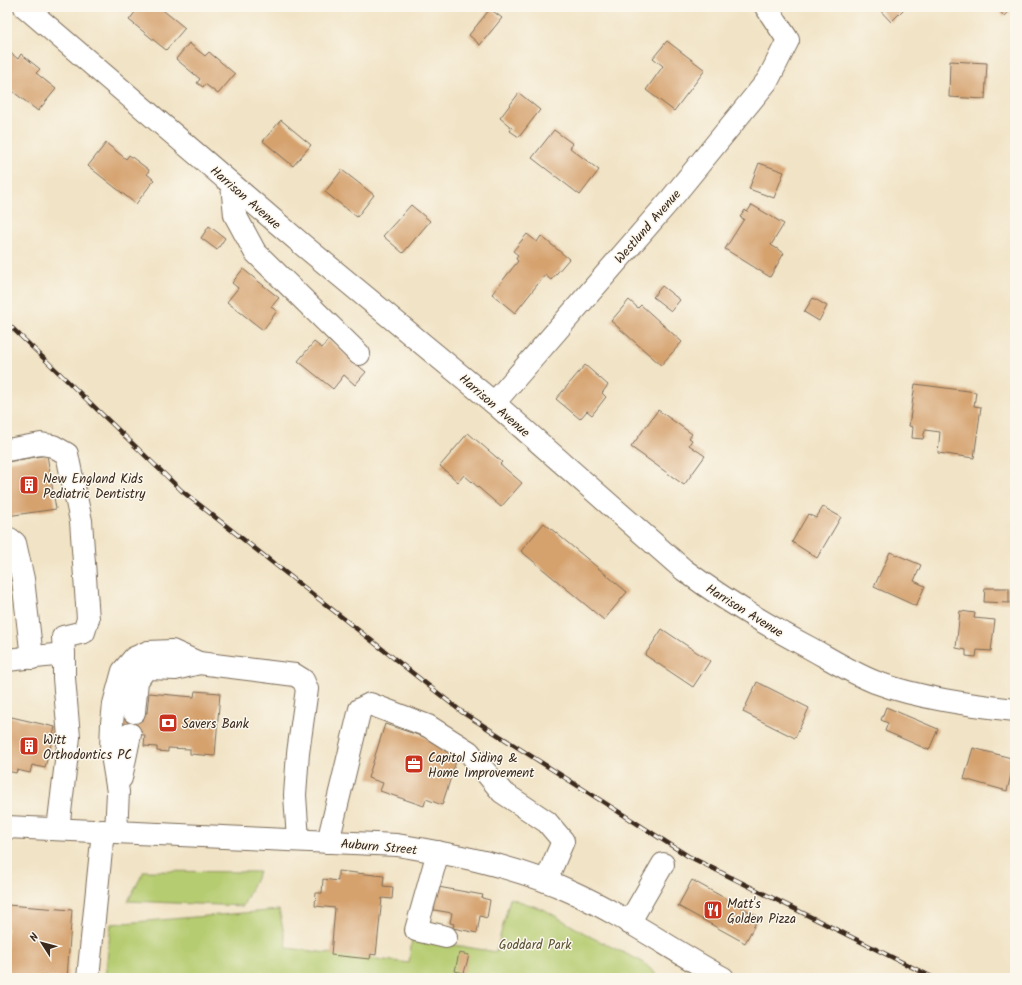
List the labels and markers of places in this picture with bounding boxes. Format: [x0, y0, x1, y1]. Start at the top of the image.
place label: New England Kids Pediatric Dentistry [43, 469, 146, 505]
building icon: New England Kids Pediatric Dentistry [18, 474, 40, 496]
bank icon: Savers Bank [157, 712, 179, 734]
place label: Savers Bank [182, 714, 250, 735]
place label: Witt Orthodontics PC [43, 730, 132, 766]
building icon: Witt Orthodontics PC [18, 735, 40, 757]
place label: Capitol Siding & Home Improvement [428, 748, 535, 784]
office icon: Capitol Siding & Home Improvement [403, 753, 425, 775]
place label: Matt's Golden Pizza [727, 894, 796, 930]
restaurant icon: Matt's Golden Pizza [702, 899, 724, 921]

